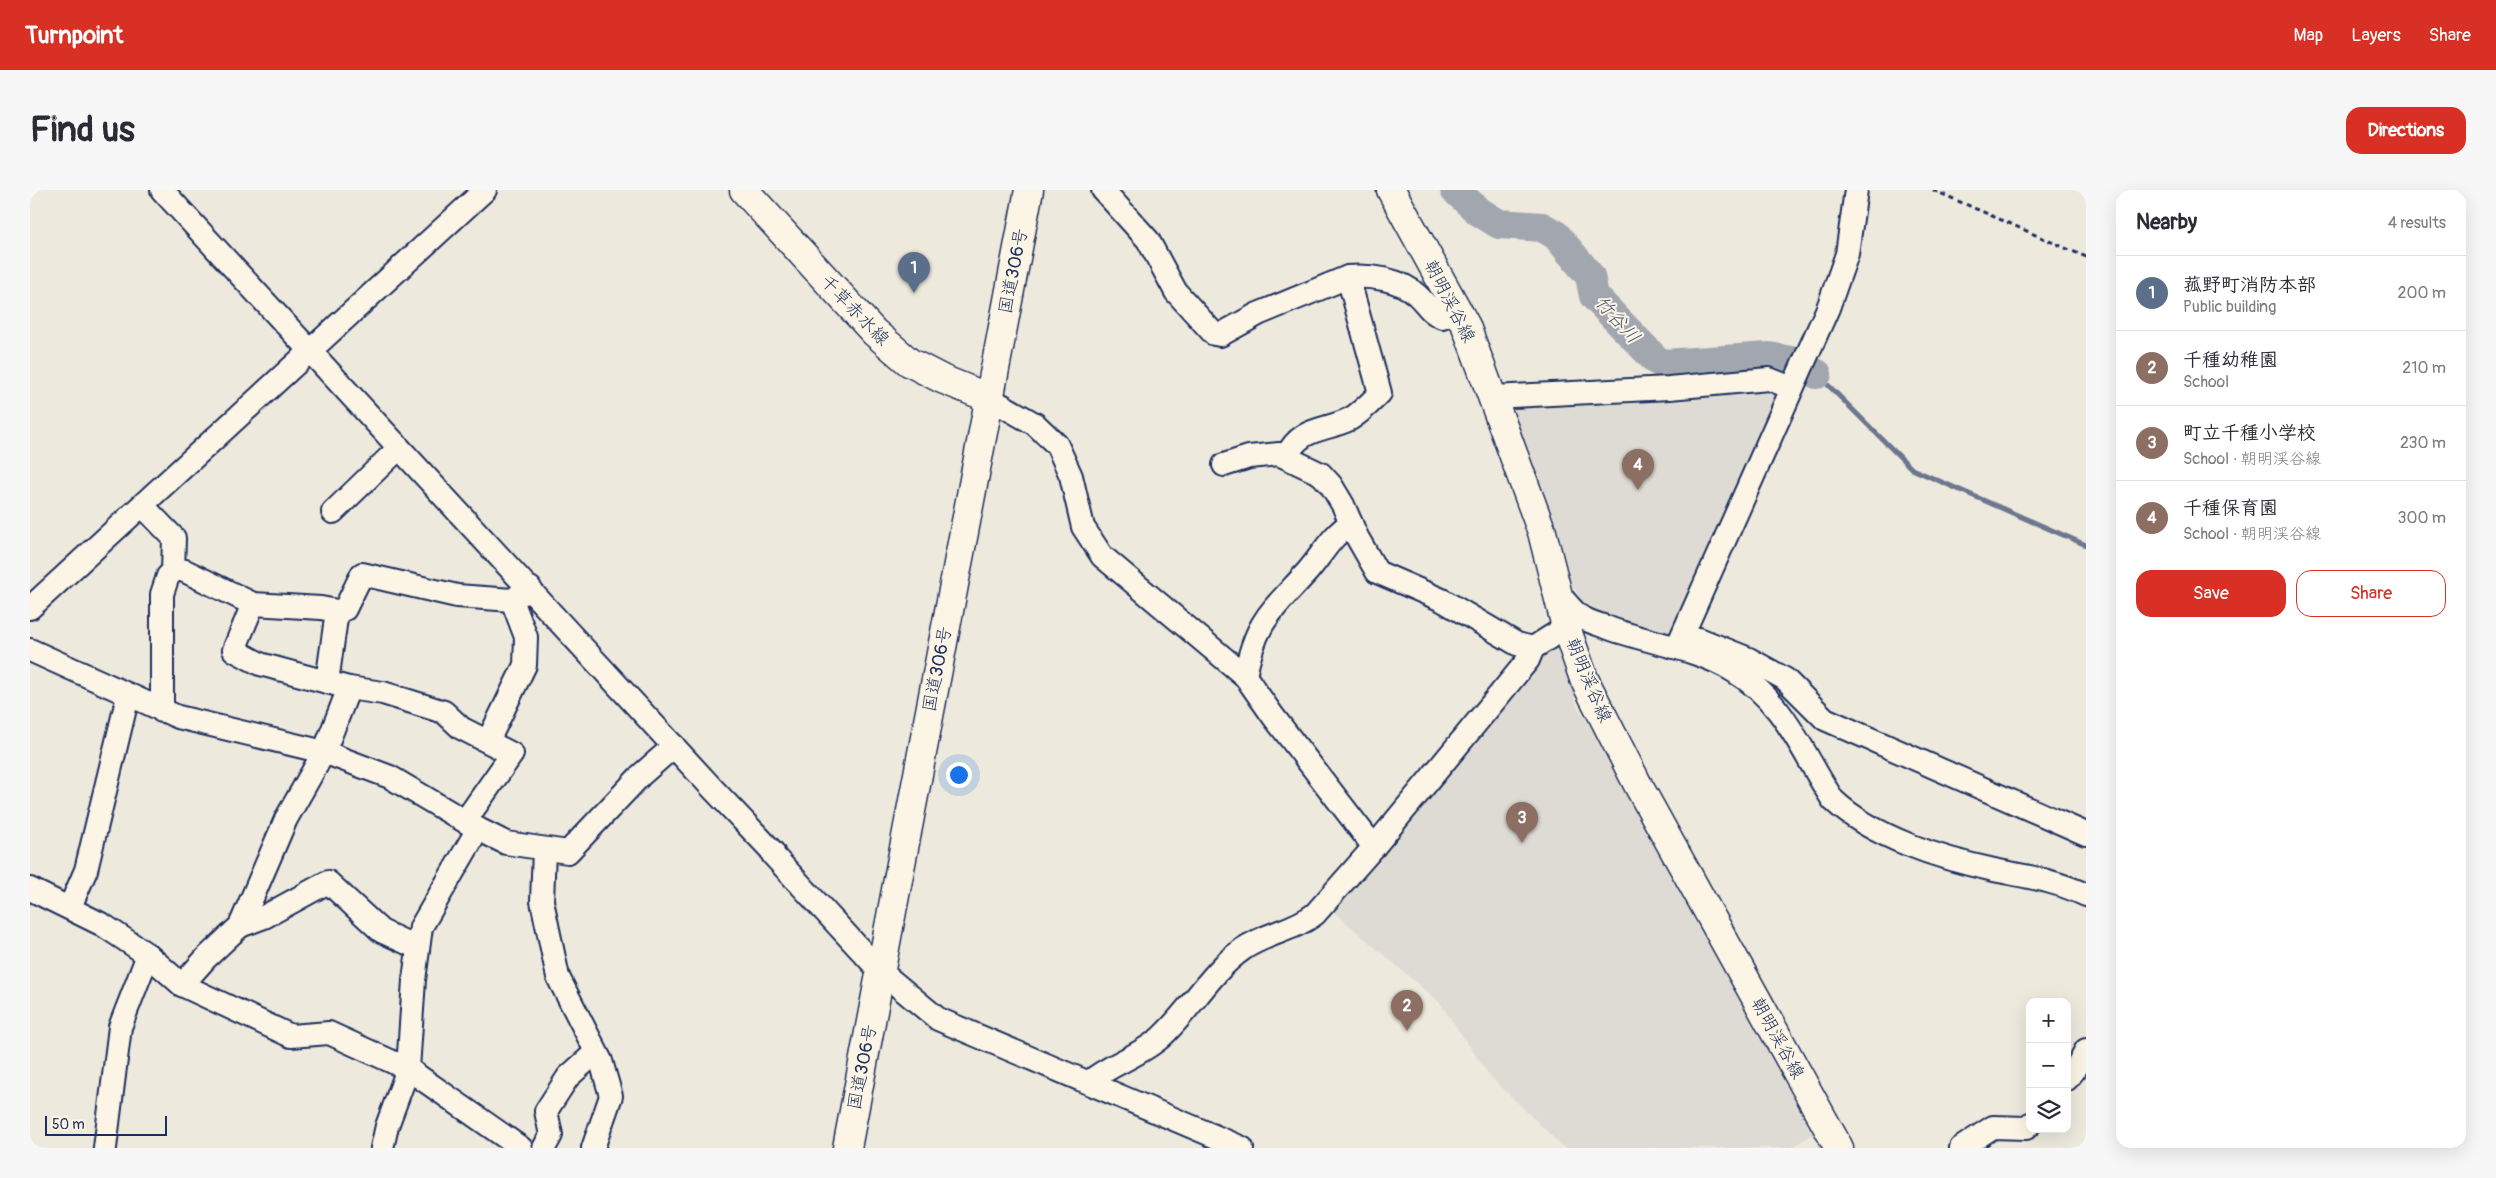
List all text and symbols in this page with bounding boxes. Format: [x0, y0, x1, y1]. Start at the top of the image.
text: Turnpoint [25, 21, 123, 50]
text: Map [2294, 24, 2323, 47]
text: Layers [2351, 24, 2401, 47]
text: Share [2429, 24, 2471, 47]
button: Directions [2346, 107, 2466, 154]
text: Find us [30, 108, 135, 152]
text: Nearby [2136, 209, 2197, 236]
text: 4 results [2388, 213, 2446, 233]
street label: 国道306号 [994, 226, 1033, 316]
pin: 1 [898, 252, 930, 293]
street label: 朝明渓谷線 [1419, 256, 1480, 347]
street label: 千草赤水線 [815, 270, 894, 351]
text: 菰野町消防本部 [2183, 273, 2316, 297]
text: 1 [2149, 283, 2155, 303]
text: 200 m [2398, 283, 2446, 303]
water label: 竹谷川 [1589, 290, 1645, 349]
text: Public building [2183, 297, 2276, 317]
text: 千種幼稚園 [2183, 348, 2278, 372]
text: 2 [2148, 358, 2156, 378]
text: 210 m [2402, 358, 2446, 378]
text: School [2183, 372, 2229, 392]
text: 町立千種小学校 [2183, 421, 2316, 445]
text: 3 [2148, 433, 2156, 453]
text: 230 m [2400, 433, 2446, 453]
pin: 4 [1622, 449, 1654, 490]
text: School · 朝明渓谷線 [2183, 449, 2321, 469]
text: 千種保育園 [2183, 496, 2278, 520]
text: 4 [2147, 508, 2157, 528]
text: 300 m [2398, 508, 2446, 528]
text: School · 朝明渓谷線 [2183, 524, 2321, 544]
button: Save [2136, 570, 2286, 617]
button: Share [2296, 570, 2446, 617]
street label: 国道306号 [918, 624, 957, 714]
street label: 朝明渓谷線 [1560, 634, 1617, 726]
your location [946, 762, 972, 788]
pin: 3 [1506, 802, 1538, 843]
pin: 2 [1391, 990, 1423, 1031]
street label: 朝明渓谷線 [1746, 993, 1809, 1083]
map controls [2026, 998, 2071, 1133]
button: + [2026, 998, 2071, 1043]
street label: 国道306号 [843, 1022, 882, 1112]
button: − [2026, 1043, 2071, 1088]
button: layers [2026, 1088, 2071, 1133]
scale bar [45, 1113, 168, 1136]
text: 50 m [52, 1116, 85, 1133]

